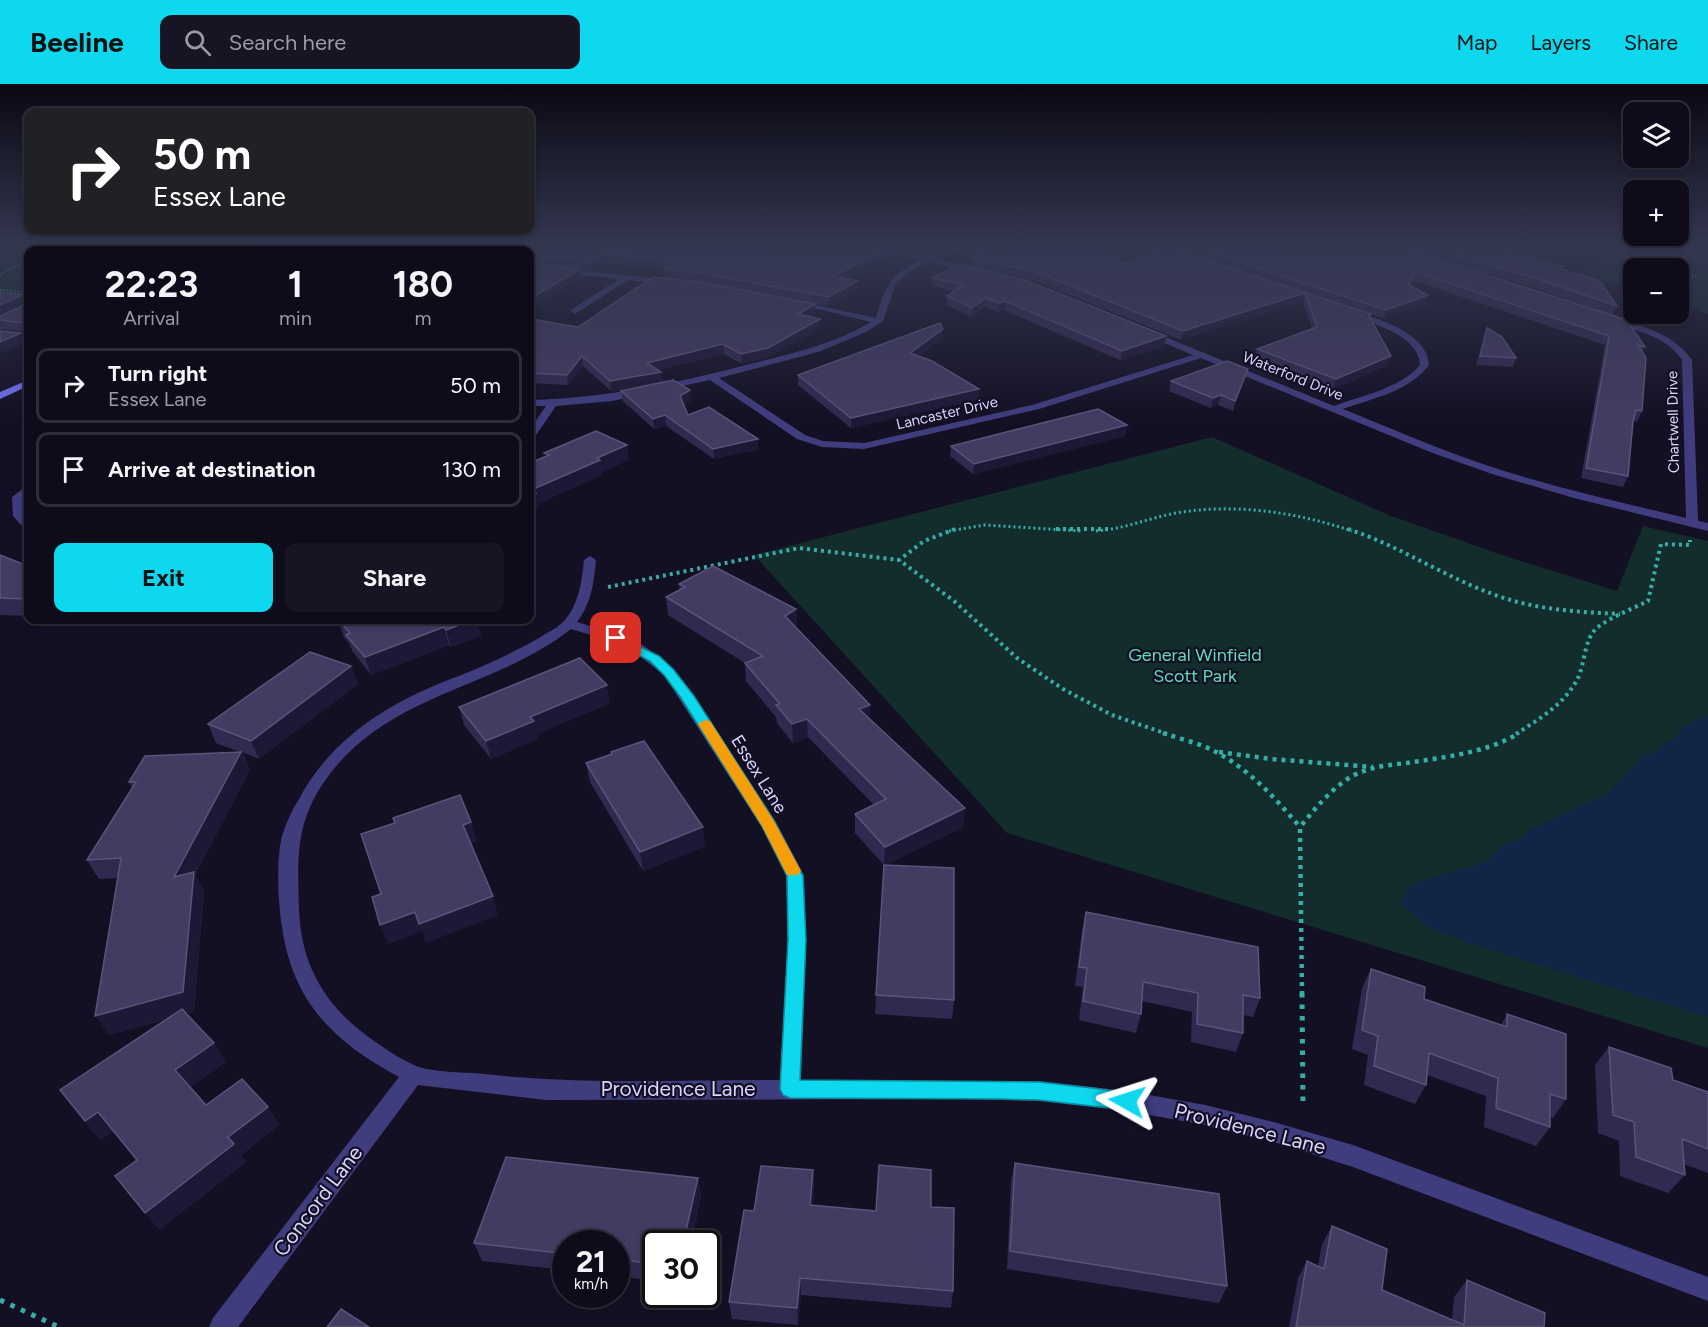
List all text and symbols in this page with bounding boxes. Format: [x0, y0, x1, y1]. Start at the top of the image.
search box [160, 15, 580, 69]
text: Beeline [30, 25, 124, 59]
icon: search [181, 26, 214, 59]
text: Search here [229, 29, 346, 56]
text: Map [1457, 30, 1497, 55]
text: Layers [1530, 30, 1591, 55]
text: Share [1624, 30, 1678, 55]
map controls [1623, 102, 1689, 324]
button: layers [1623, 102, 1689, 168]
text: 50 m [153, 129, 251, 180]
icon: right [54, 132, 132, 210]
text: Essex Lane [153, 180, 286, 213]
button: + [1623, 180, 1689, 246]
button: − [1623, 258, 1689, 324]
text: 22:23 [105, 263, 198, 306]
text: 1 [288, 263, 303, 306]
text: 180 [393, 263, 453, 306]
text: Arrival [123, 306, 180, 330]
text: min [279, 306, 312, 330]
text: m [414, 306, 431, 330]
street label: Waterford Drive [1240, 348, 1346, 404]
text: Turn right [108, 360, 207, 387]
icon: right [57, 369, 90, 402]
street label: Chartwell Drive [1663, 371, 1683, 473]
text: 50 m [450, 372, 501, 399]
text: Essex Lane [108, 387, 206, 411]
street label: Lancaster Drive [894, 393, 1000, 433]
icon: arrive [57, 453, 90, 486]
text: Arrive at destination [108, 456, 316, 483]
text: 130 m [442, 456, 501, 483]
button: Exit [54, 543, 273, 612]
button: Share [285, 543, 504, 612]
pin [590, 612, 641, 663]
icon: arrive [599, 621, 632, 654]
park label: General Winfield Scott Park [1128, 644, 1262, 687]
street label: Essex Lane [726, 731, 792, 818]
position arrow [1095, 1069, 1159, 1133]
street label: Providence Lane [600, 1076, 756, 1101]
street label: Providence Lane [1172, 1098, 1328, 1159]
street label: Concord Lane [268, 1140, 367, 1261]
speed limit sign: 30 [642, 1230, 720, 1308]
text: 21 [576, 1243, 606, 1280]
text: km/h [574, 1275, 608, 1293]

